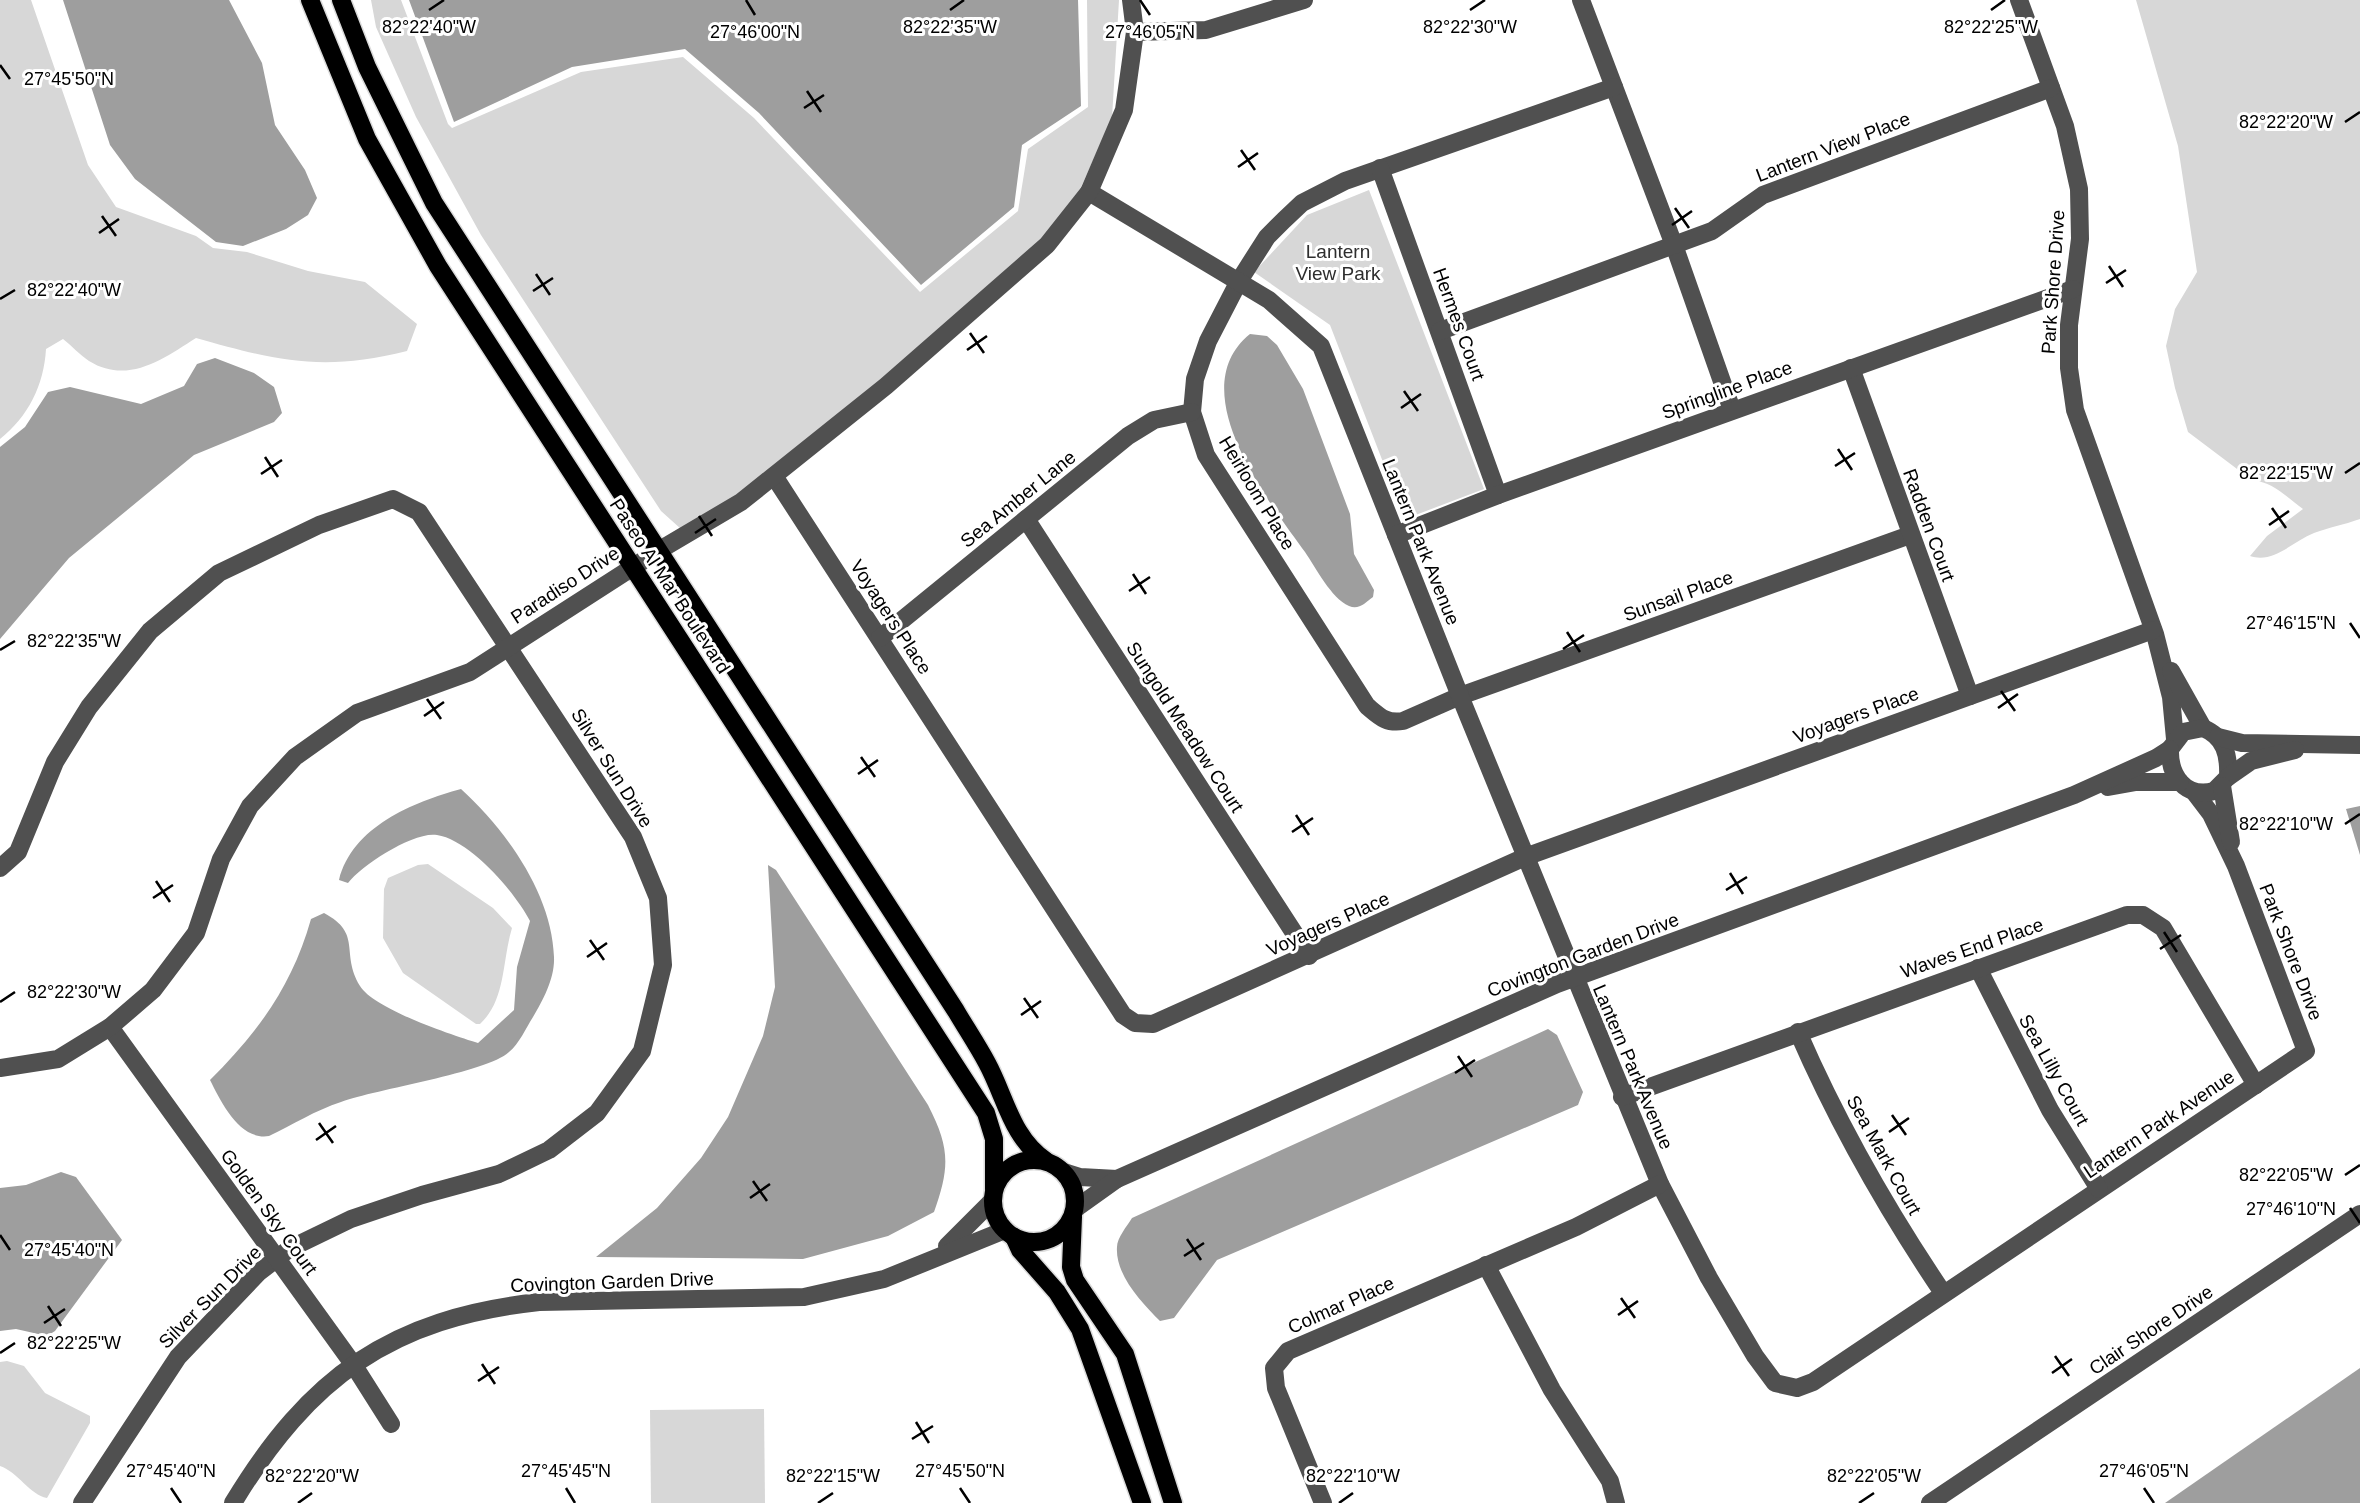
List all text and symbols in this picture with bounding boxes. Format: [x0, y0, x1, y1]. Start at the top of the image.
text: 82°22'40"W [382, 17, 476, 37]
text: 82°22'35"W [903, 17, 997, 37]
text: 82°22'30"W [1423, 17, 1517, 37]
text: 82°22'25"W [1944, 17, 2038, 37]
text: 27°46'00"N [710, 22, 800, 42]
text: 27°46'05"N [1105, 22, 1195, 42]
text: 27°45'50"N [24, 69, 114, 89]
street label: Lantern View Place [1753, 108, 1913, 186]
text: 82°22'20"W [2239, 112, 2333, 132]
street label: Park Shore Drive [2037, 209, 2069, 355]
park label: Lantern View Park [1295, 241, 1381, 284]
street label: Hermes Court [1429, 265, 1489, 384]
text: 82°22'40"W [27, 280, 121, 300]
street label: Springline Place [1659, 357, 1795, 423]
street label: Heirloom Place [1215, 432, 1299, 554]
street label: Sea Amber Lane [956, 446, 1080, 552]
street label: Lantern Park Avenue [1378, 456, 1464, 628]
text: 82°22'15"W [2239, 463, 2333, 483]
street label: Radden Court [1899, 466, 1959, 585]
street label: Paseo Al Mar Boulevard [606, 495, 734, 677]
street label: Paradiso Drive [507, 542, 623, 628]
street label: Voyagers Place [846, 556, 936, 678]
street label: Sunsail Place [1620, 566, 1736, 626]
text: 27°46'15"N [2246, 613, 2336, 633]
text: 82°22'35"W [27, 631, 121, 651]
street label: Sungold Meadow Court [1122, 638, 1248, 817]
street label: Voyagers Place [1790, 683, 1922, 747]
street label: Silver Sun Drive [567, 705, 657, 831]
text: 82°22'10"W [2239, 814, 2333, 834]
street label: Park Shore Drive [2255, 881, 2327, 1023]
street label: Voyagers Place [1263, 888, 1393, 960]
street label: Covington Garden Drive [1484, 909, 1682, 1001]
street label: Waves End Place [1898, 914, 2046, 982]
street label: Lantern Park Avenue [1589, 981, 1677, 1153]
text: 82°22'30"W [27, 982, 121, 1002]
street label: Sea Lilly Court [2015, 1011, 2093, 1130]
street label: Lantern Park Avenue [2080, 1066, 2238, 1182]
street label: Sea Mark Court [1843, 1092, 1926, 1219]
street label: Golden Sky Court [216, 1145, 322, 1279]
text: 82°22'05"W [2239, 1165, 2333, 1185]
text: 27°46'10"N [2246, 1199, 2336, 1219]
text: 27°45'40"N [24, 1240, 114, 1260]
street label: Silver Sun Drive [154, 1241, 266, 1353]
street label: Covington Garden Drive [510, 1268, 714, 1296]
street label: Colmar Place [1285, 1272, 1397, 1338]
street label: Clair Shore Drive [2085, 1281, 2217, 1379]
text: 82°22'25"W [27, 1333, 121, 1353]
text: 27°45'40"N [126, 1461, 216, 1481]
text: 27°45'45"N [521, 1461, 611, 1481]
text: 27°45'50"N [915, 1461, 1005, 1481]
text: 27°46'05"N [2099, 1461, 2189, 1481]
text: 82°22'20"W [265, 1466, 359, 1486]
text: 82°22'15"W [786, 1466, 880, 1486]
text: 82°22'10"W [1306, 1466, 1400, 1486]
text: 82°22'05"W [1827, 1466, 1921, 1486]

